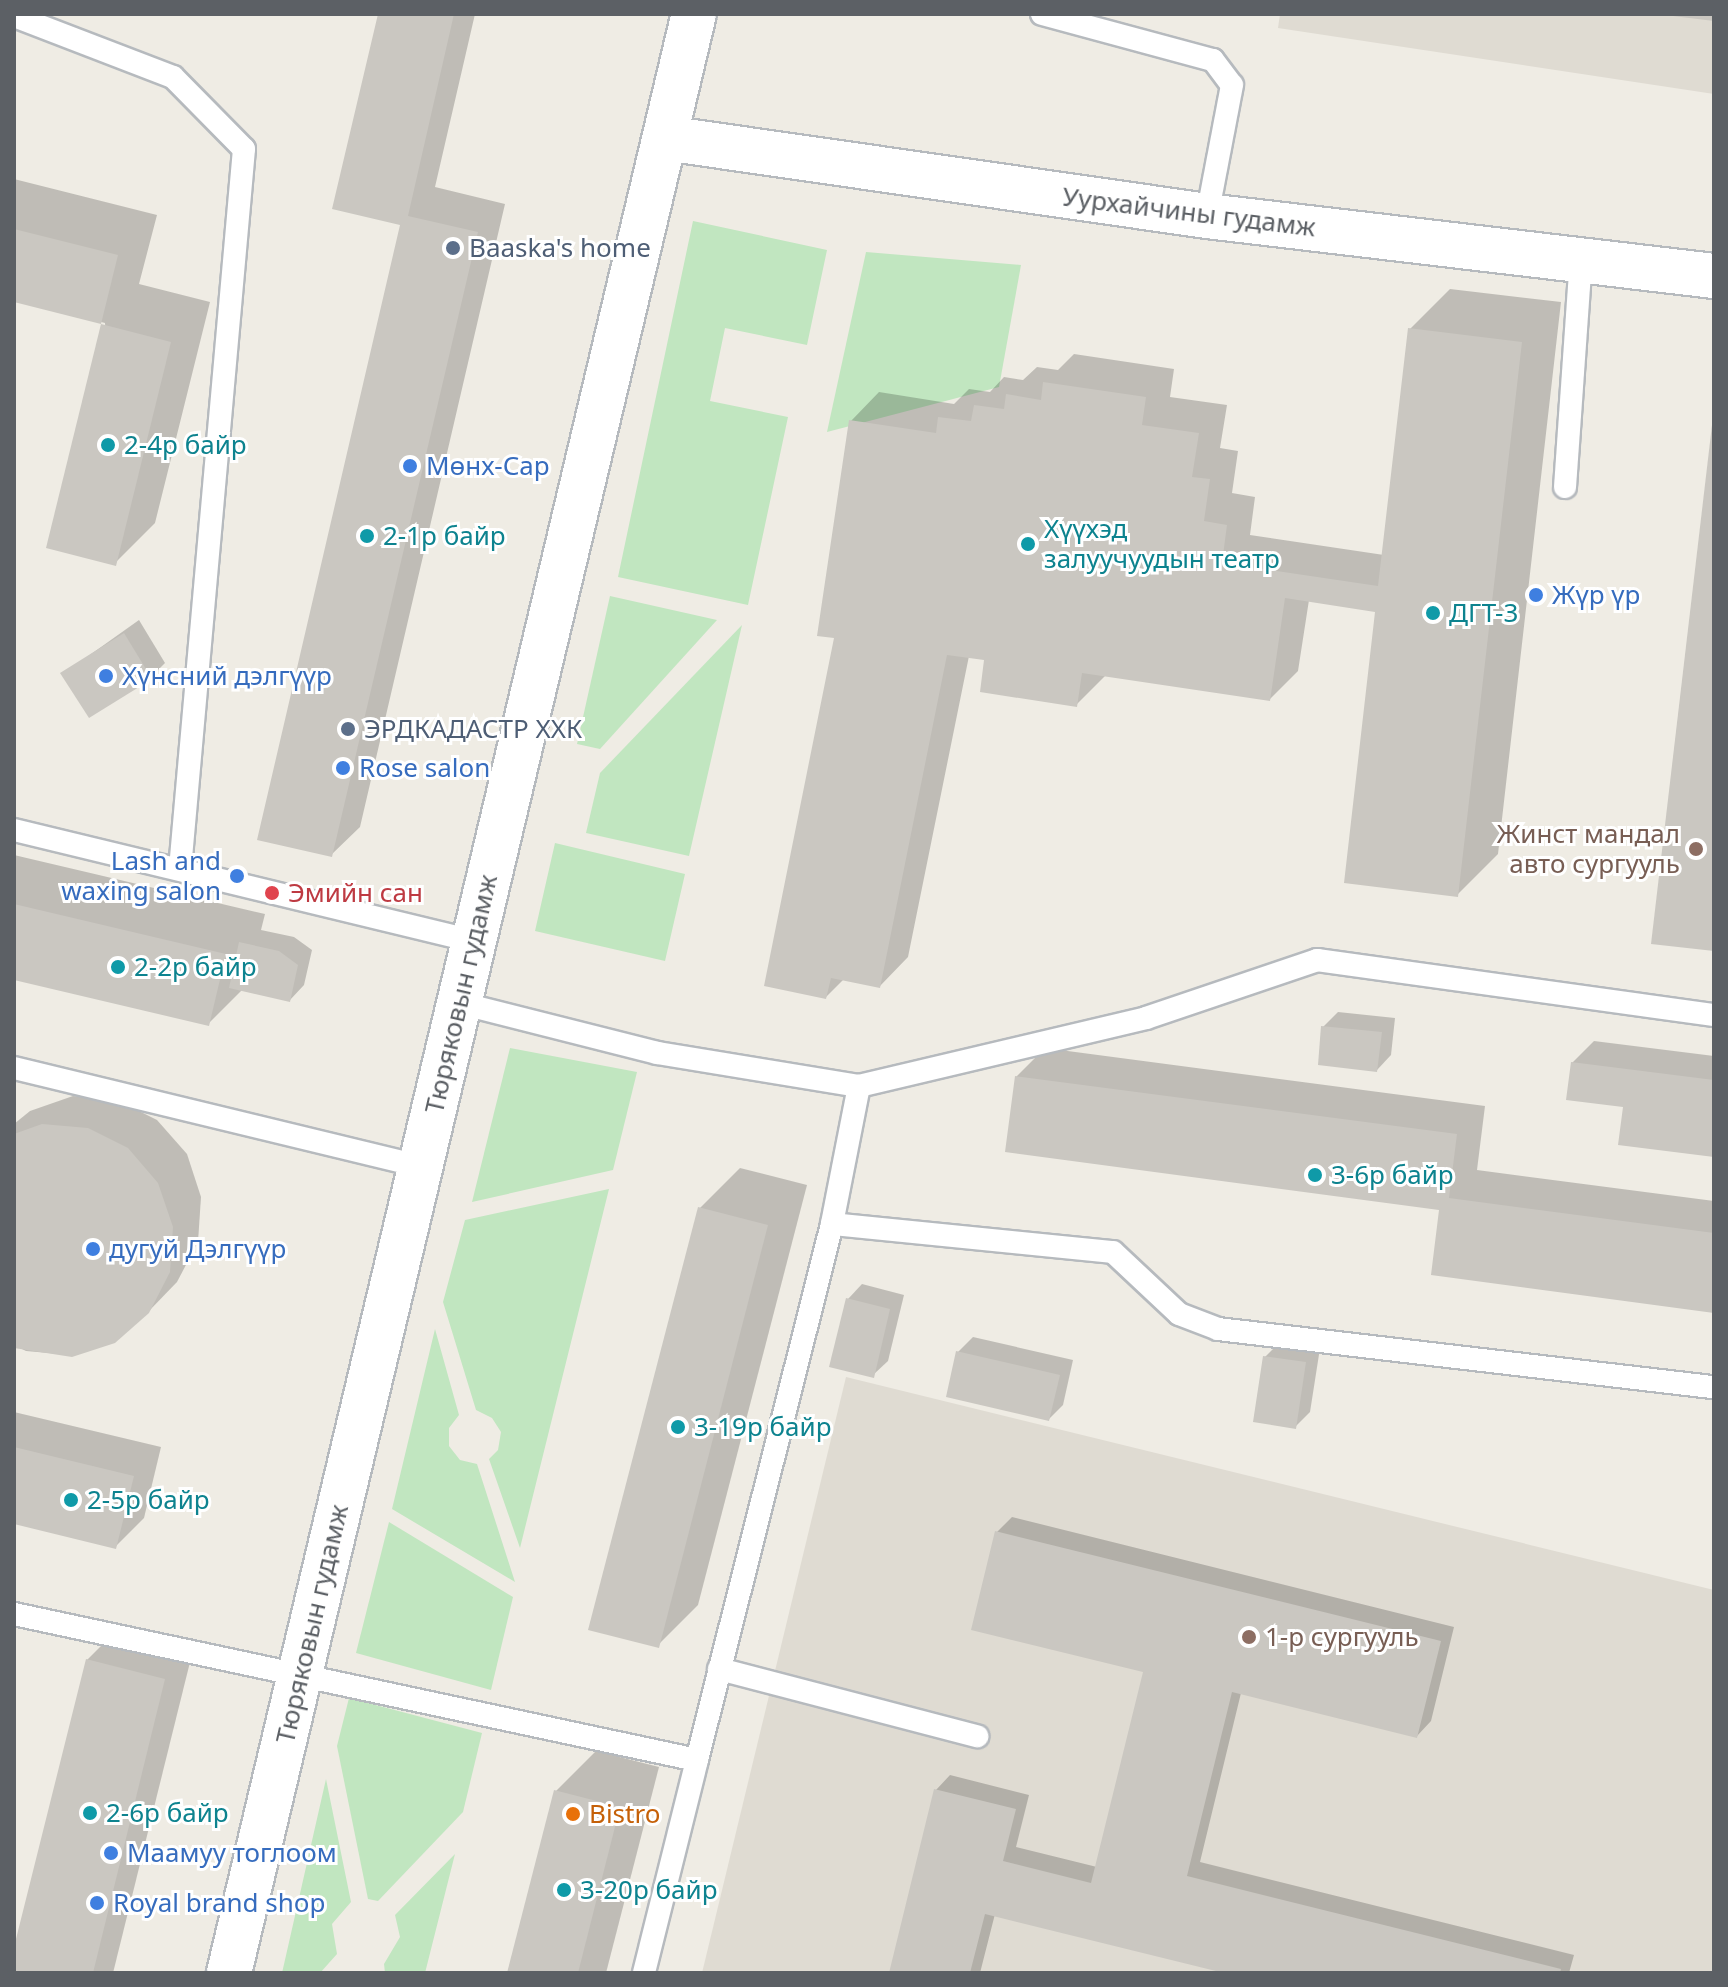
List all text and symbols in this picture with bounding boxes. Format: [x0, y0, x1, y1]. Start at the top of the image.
street label: Уурхайчины гудамж [1061, 181, 1317, 243]
place label: Baaska's home [469, 232, 651, 264]
marker: Baaska's home [444, 239, 462, 257]
place label: 2-4р байр [124, 429, 247, 461]
marker: 2-4р байр [99, 436, 117, 454]
place label: Мөнх-Сар [426, 450, 550, 482]
marker: Мөнх-Сар [401, 457, 419, 475]
place label: Хүүхэд залуучуудын театр [1044, 513, 1280, 574]
place label: 2-1р байр [383, 520, 506, 552]
marker: 2-1р байр [358, 527, 376, 545]
marker: Хүүхэд залуучуудын театр [1019, 535, 1037, 553]
place label: Жүр үр [1552, 579, 1640, 611]
marker: Жүр үр [1527, 586, 1545, 604]
place label: ДГТ-3 [1449, 597, 1518, 629]
marker: ДГТ-3 [1424, 604, 1442, 622]
place label: Хүнсний дэлгүүр [122, 660, 332, 692]
marker: Хүнсний дэлгүүр [97, 667, 115, 685]
place label: ЭРДКАДАСТР ХХК [364, 713, 582, 745]
marker: ЭРДКАДАСТР ХХК [339, 720, 357, 738]
place label: Rose salon [359, 752, 490, 784]
marker: Rose salon [334, 759, 352, 777]
place label: Жинст мандал авто сургууль [1497, 818, 1680, 880]
marker: Жинст мандал авто сургууль [1687, 840, 1705, 858]
place label: Lash and waxing salon [61, 845, 221, 906]
marker: Lash and waxing salon [228, 867, 246, 885]
street label: Тюряковын гудамж [418, 872, 504, 1116]
place label: Эмийн сан [288, 877, 423, 909]
marker: Эмийн сан [263, 884, 281, 902]
place label: 2-2р байр [134, 951, 257, 983]
marker: 2-2р байр [109, 958, 127, 976]
place label: 3-6р байр [1331, 1159, 1454, 1191]
marker: 3-6р байр [1306, 1166, 1324, 1184]
place label: дугуй Дэлгүүр [109, 1233, 286, 1265]
marker: дугуй Дэлгүүр [84, 1240, 102, 1258]
place label: 3-19р байр [694, 1411, 831, 1443]
marker: 3-19р байр [669, 1418, 687, 1436]
place label: 2-5р байр [87, 1484, 210, 1516]
marker: 2-5р байр [62, 1491, 80, 1509]
street label: Тюряковын гудамж [269, 1502, 355, 1746]
place label: 1-р сургууль [1265, 1621, 1419, 1653]
marker: 1-р сургууль [1240, 1628, 1258, 1646]
place label: 2-6р байр [106, 1797, 229, 1829]
place label: Bistro [589, 1798, 660, 1830]
marker: 2-6р байр [81, 1804, 99, 1822]
marker: Bistro [564, 1805, 582, 1823]
place label: Маамуу тоглоом [127, 1837, 337, 1869]
marker: Маамуу тоглоом [102, 1844, 120, 1862]
place label: 3-20р байр [580, 1874, 717, 1906]
marker: 3-20р байр [555, 1881, 573, 1899]
place label: Royal brand shop [113, 1887, 326, 1919]
marker: Royal brand shop [88, 1894, 106, 1912]

